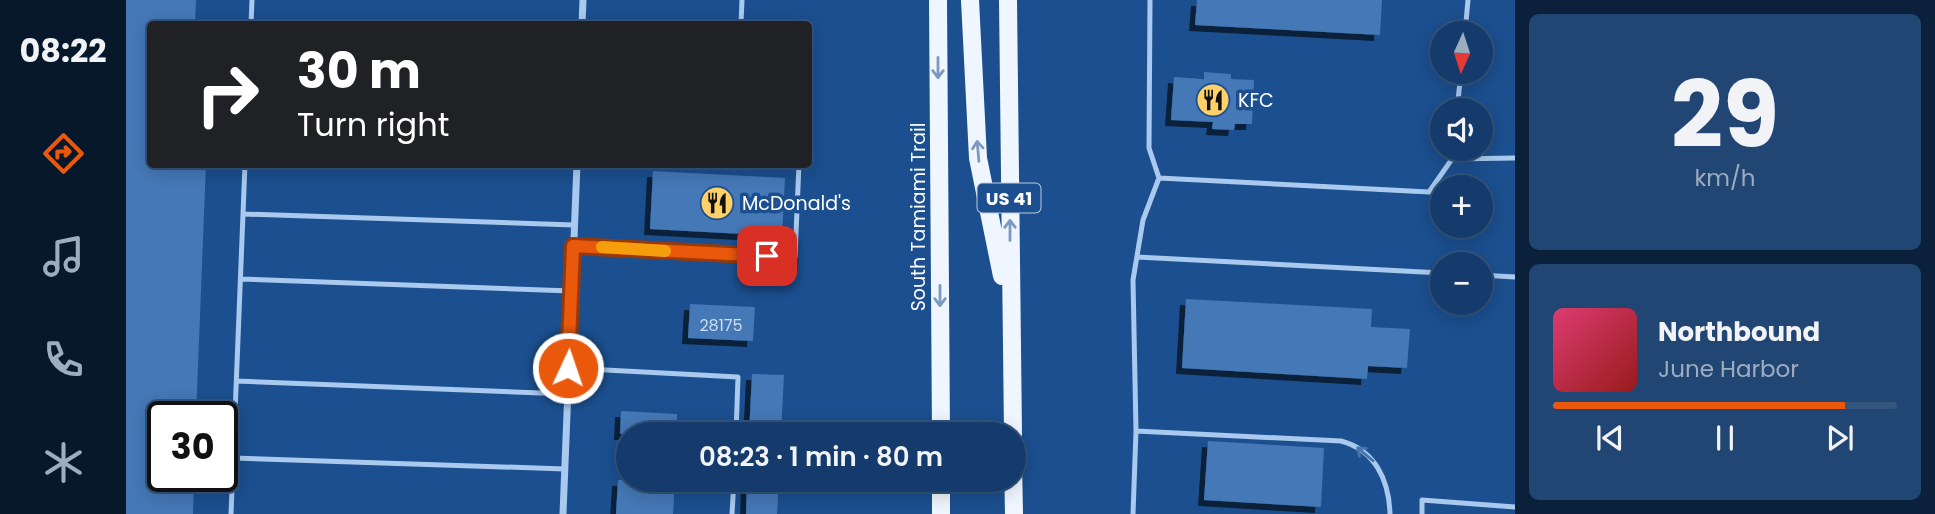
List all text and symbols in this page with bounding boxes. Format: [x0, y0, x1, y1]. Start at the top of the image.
north arrow [1430, 21, 1493, 84]
map controls [1430, 21, 1493, 315]
text: 08:22 [19, 28, 107, 73]
text: 30 m [297, 37, 421, 105]
icon: right [182, 49, 273, 140]
text: 29 [1671, 51, 1779, 179]
one-way arrow [931, 56, 945, 79]
restaurant icon: KFC [1194, 81, 1232, 119]
place label: KFC [1238, 87, 1274, 114]
button: sound [1430, 98, 1493, 161]
text: Turn right [297, 102, 449, 147]
street label: South Tamiami Trail [905, 123, 932, 311]
icon: directions [39, 129, 88, 178]
one-way arrow [971, 140, 984, 163]
text: km/h [1694, 162, 1756, 194]
button: + [1430, 175, 1493, 238]
road number: US 41 [978, 183, 1040, 212]
restaurant icon: McDonald's [698, 184, 736, 222]
place label: McDonald's [742, 190, 851, 217]
one-way arrow [1003, 218, 1017, 241]
pin [737, 226, 797, 286]
icon: music [39, 232, 88, 281]
icon: arrive [748, 237, 786, 275]
button: − [1430, 252, 1493, 315]
one-way arrow [933, 284, 947, 307]
house number: 28175 [699, 314, 743, 337]
text: Northbound [1658, 314, 1820, 350]
position arrow [531, 331, 605, 405]
icon: phone [39, 335, 88, 384]
text: June Harbor [1658, 353, 1799, 385]
speed limit sign: 30 [147, 401, 238, 492]
icon: previous [1591, 419, 1629, 457]
icon: pause [1706, 419, 1744, 457]
icon: next [1821, 419, 1859, 457]
icon: climate [39, 438, 88, 487]
text: 08:23 · 1 min · 80 m [699, 439, 943, 475]
one-way arrow [1356, 446, 1374, 461]

